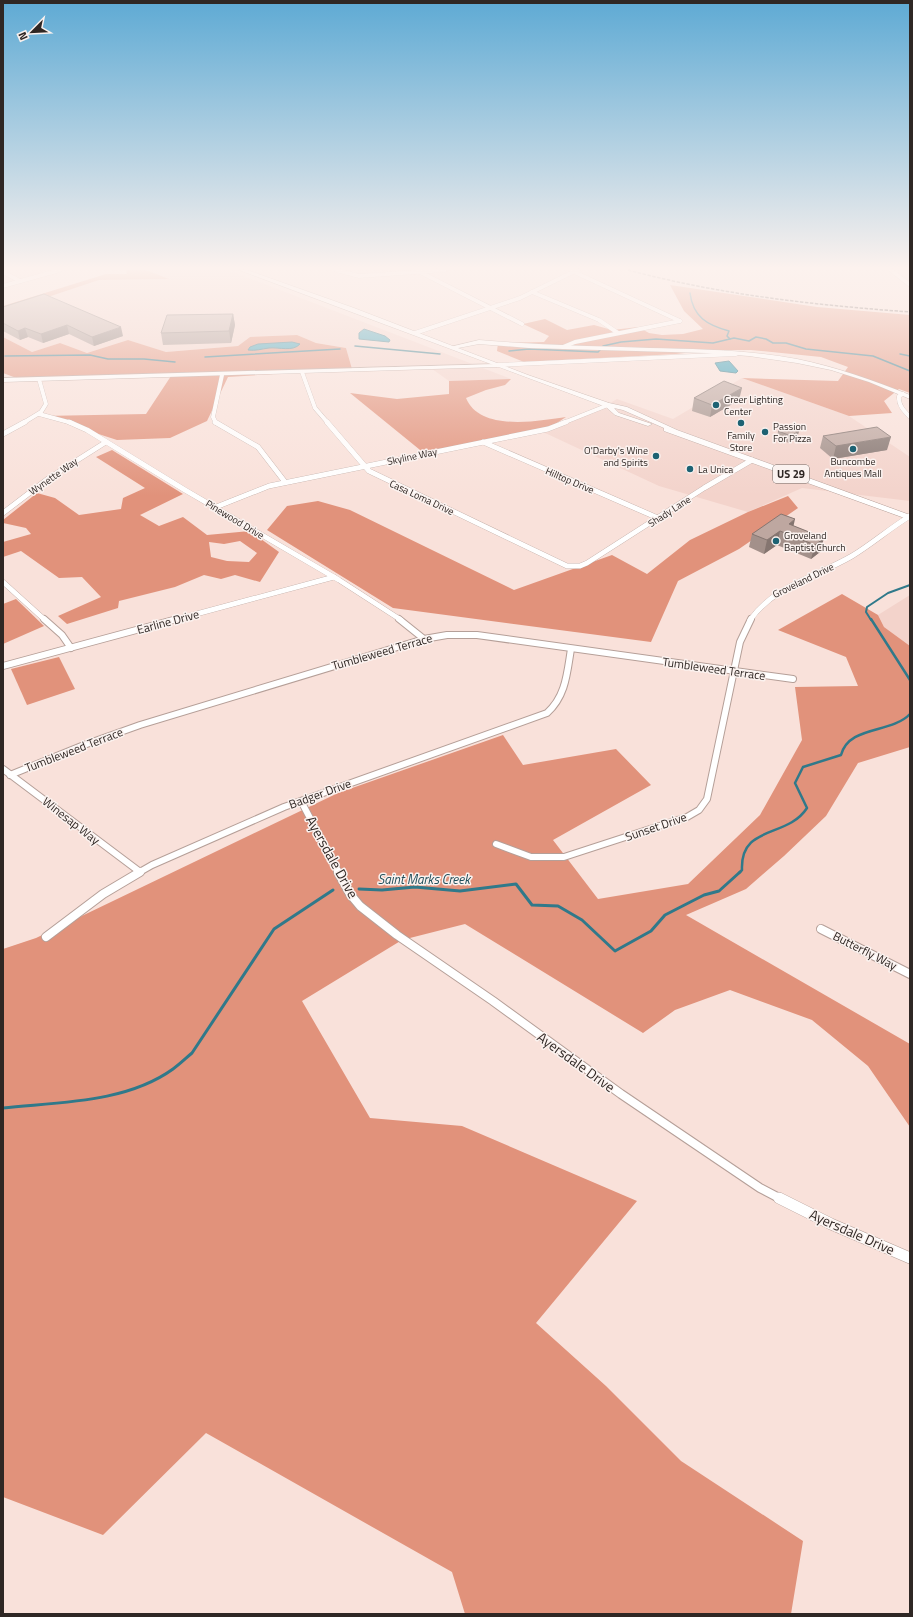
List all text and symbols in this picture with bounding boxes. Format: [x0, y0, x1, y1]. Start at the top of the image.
north arrow [12, 12, 52, 52]
text: N [14, 29, 32, 43]
place label: Greer Lighting Center [724, 392, 783, 419]
marker: Greer Lighting Center [711, 400, 721, 410]
marker: Family Store [736, 418, 746, 428]
place label: Passion For Pizza [773, 419, 811, 446]
marker: Passion For Pizza [760, 427, 770, 437]
place label: Family Store [727, 428, 755, 455]
place label: O'Darby's Wine and Spirits [584, 443, 648, 470]
street label: Skyline Way [386, 444, 439, 469]
marker: Buncombe Antiques Mall [848, 444, 858, 454]
marker: O'Darby's Wine and Spirits [651, 451, 661, 461]
street label: Wynette Way [26, 454, 81, 499]
place label: Buncombe Antiques Mall [824, 454, 882, 481]
place label: La Unica [698, 462, 733, 477]
street label: Hilltop Drive [543, 463, 597, 497]
marker: La Unica [685, 464, 695, 474]
road number: US 29 [773, 465, 809, 483]
street label: Casa Loma Drive [387, 476, 457, 519]
street label: Shady Lane [645, 492, 694, 531]
street label: Pinewood Drive [203, 496, 267, 543]
place label: Groveland Baptist Church [784, 528, 846, 555]
marker: Groveland Baptist Church [771, 536, 781, 546]
street label: Groveland Drive [770, 559, 836, 602]
street label: Earline Drive [135, 604, 201, 639]
street label: Tumbleweed Terrace [329, 628, 434, 675]
street label: Tumbleweed Terrace [661, 652, 767, 685]
street label: Tumbleweed Terrace [22, 722, 126, 777]
street label: Badger Drive [286, 773, 354, 814]
street label: Winesap Way [38, 792, 104, 849]
street label: Sunset Drive [622, 807, 689, 846]
street label: Ayersdale Drive [301, 812, 364, 902]
water label: Saint Marks Creek [378, 869, 472, 889]
street label: Butterfly Way [830, 926, 901, 975]
street label: Ayersdale Drive [533, 1026, 620, 1097]
street label: Ayersdale Drive [806, 1203, 898, 1260]

